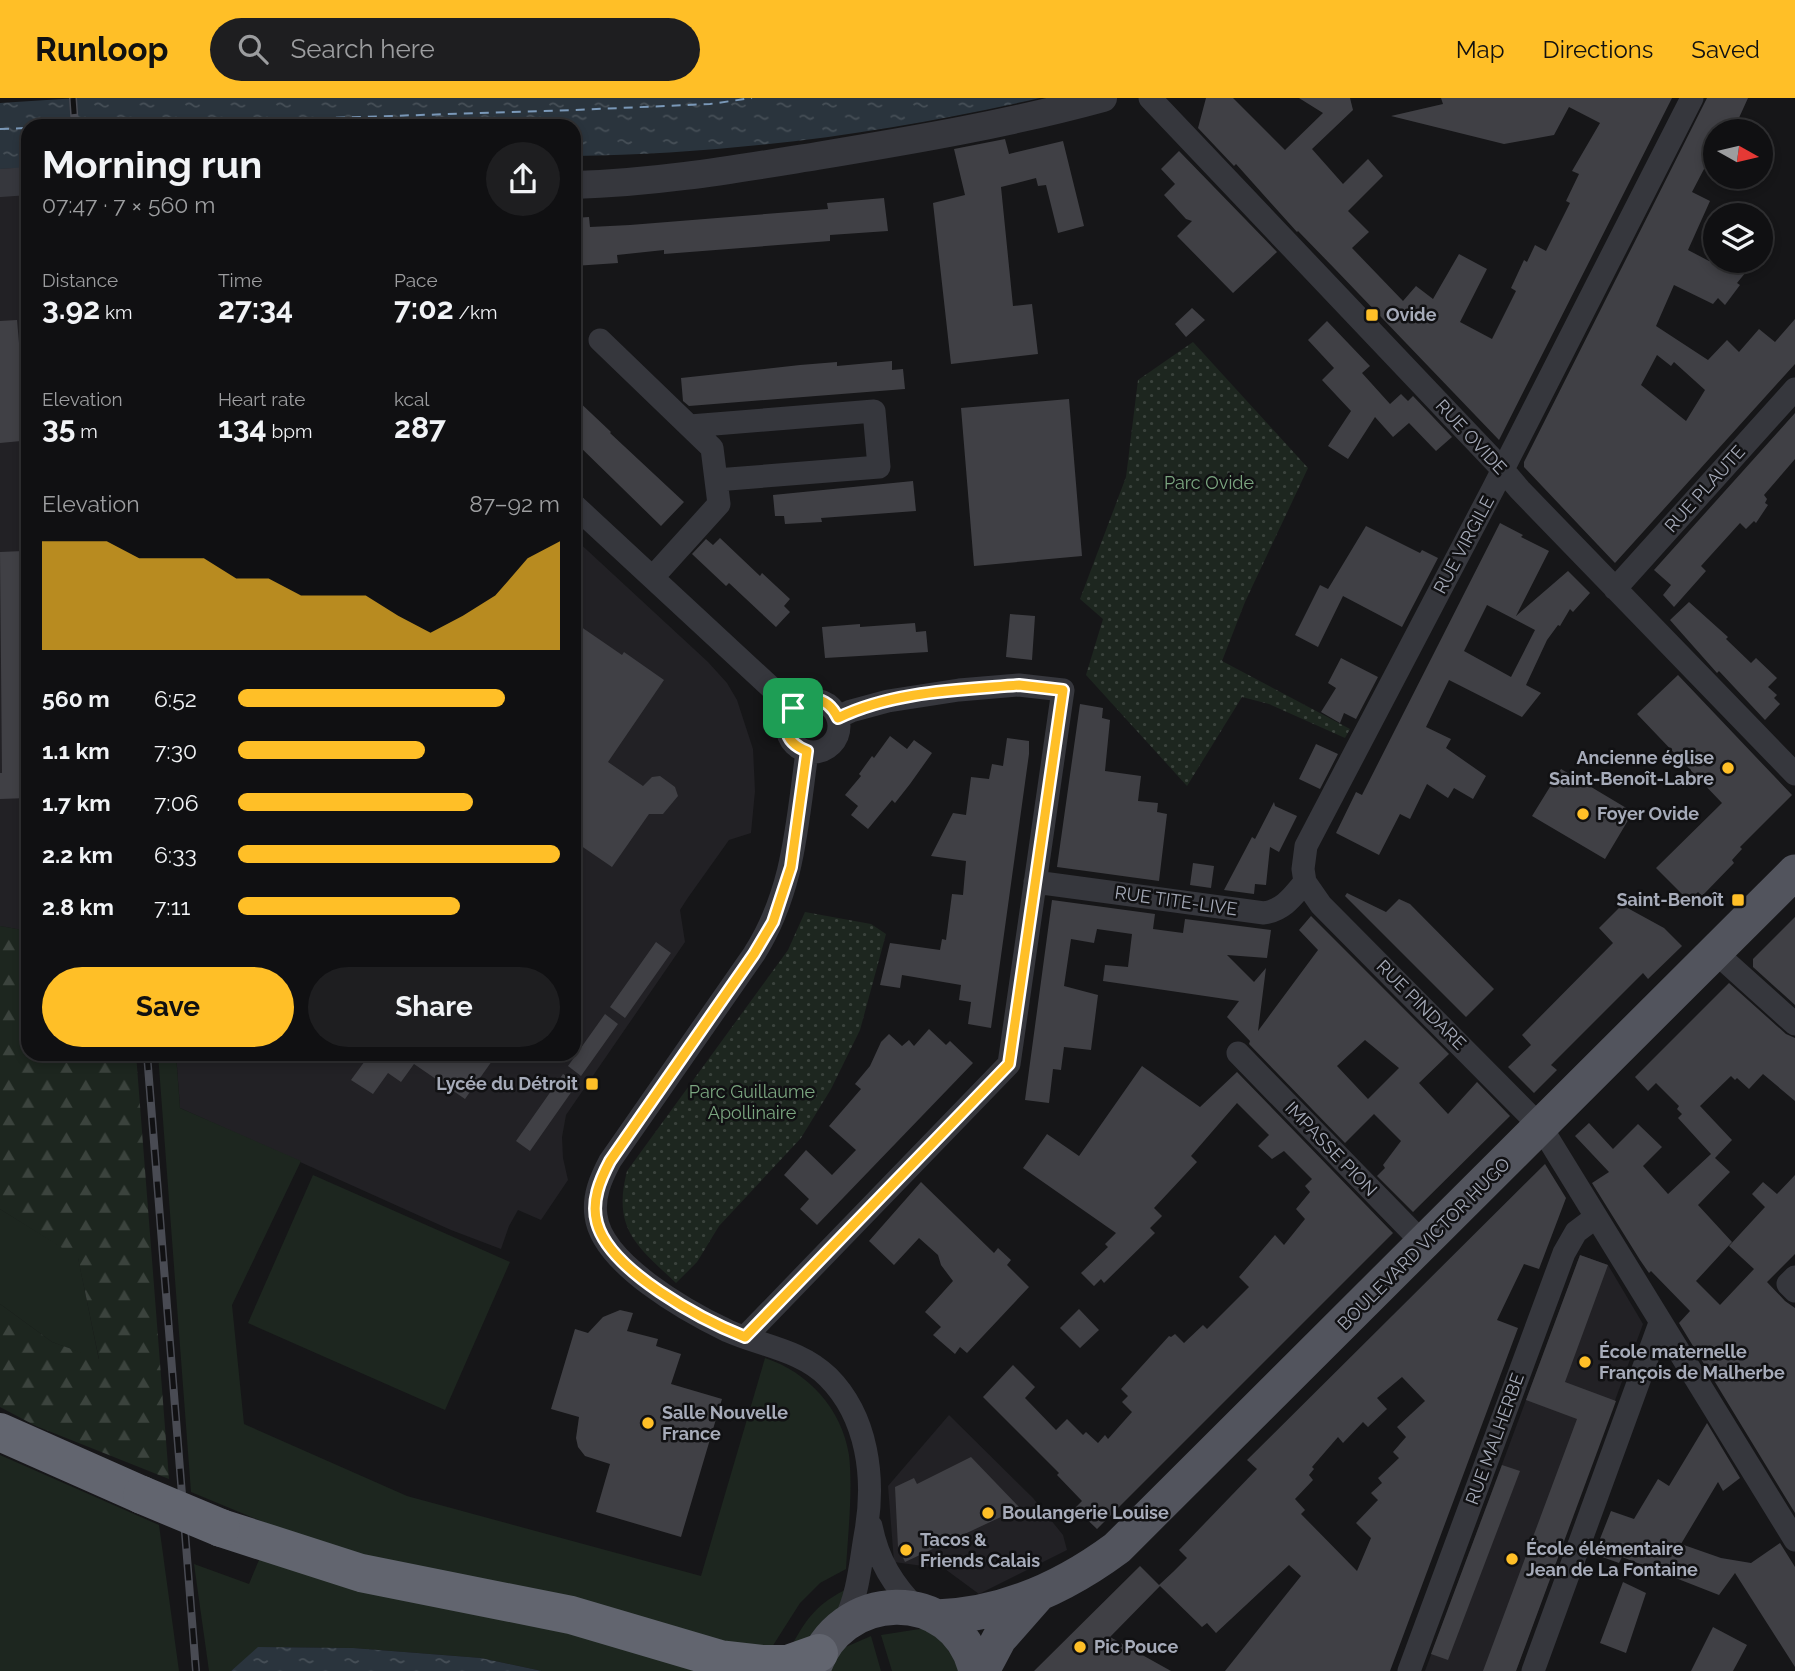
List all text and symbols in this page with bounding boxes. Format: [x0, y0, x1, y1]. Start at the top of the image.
search box [210, 18, 700, 81]
text: Runloop [35, 30, 168, 69]
icon: search [234, 30, 272, 68]
text: Search here [290, 34, 435, 64]
text: Map [1456, 35, 1505, 64]
text: Directions [1543, 35, 1653, 64]
text: Saved [1691, 35, 1760, 64]
north arrow [1703, 119, 1773, 189]
map controls [1703, 119, 1773, 273]
text: Morning run [42, 142, 262, 187]
button: share [486, 142, 560, 216]
text: 07:47 · 7 × 560 m [42, 191, 215, 218]
button: layers [1703, 203, 1773, 273]
text: Distance [42, 269, 118, 291]
text: Time [218, 269, 262, 291]
text: Pace [394, 269, 438, 291]
text: 3.92 [42, 291, 100, 326]
text: 27:34 [218, 291, 293, 326]
text: 7:02 [394, 291, 454, 326]
text: km [100, 301, 132, 323]
text: /km [454, 301, 497, 323]
place label: Ovide [1386, 304, 1437, 325]
marker: Ovide [1364, 307, 1380, 323]
text: Elevation [42, 388, 123, 410]
text: Heart rate [218, 388, 306, 410]
text: kcal [394, 388, 430, 410]
street label: RUE OVIDE [1431, 395, 1511, 478]
text: 35 [42, 410, 75, 445]
text: 134 [218, 410, 267, 445]
text: 287 [394, 410, 446, 445]
text: m [75, 420, 98, 442]
text: bpm [267, 420, 312, 442]
street label: RUE PLAUTE [1660, 441, 1749, 536]
park label: Parc Ovide [1164, 472, 1255, 493]
text: Elevation [42, 490, 140, 517]
text: 87–92 m [469, 490, 560, 517]
street label: RUE VIRGILE [1429, 492, 1498, 597]
pin [763, 678, 823, 738]
text: 560 m [42, 685, 110, 712]
text: 6:52 [154, 685, 197, 712]
icon: arrive [774, 689, 812, 727]
text: 1.1 km [42, 737, 110, 764]
text: 7:30 [154, 737, 197, 764]
place label: Ancienne église Saint-Benoît-Labre [1549, 747, 1714, 789]
marker: Ancienne église Saint-Benoît-Labre [1720, 760, 1736, 776]
text: 1.7 km [42, 789, 111, 816]
text: 7:06 [154, 789, 199, 816]
place label: Foyer Ovide [1597, 803, 1699, 824]
marker: Foyer Ovide [1575, 806, 1591, 822]
text: 2.2 km [42, 841, 113, 868]
text: 6:33 [154, 841, 197, 868]
street label: RUE TITE-LIVE [1114, 882, 1239, 919]
place label: Saint-Benoît [1617, 889, 1724, 910]
marker: Saint-Benoît [1730, 892, 1746, 908]
text: 2.8 km [42, 893, 114, 920]
text: 7:11 [154, 893, 190, 920]
street label: RUE PINDARE [1372, 956, 1470, 1054]
button: Save [42, 967, 294, 1047]
button: Share [308, 967, 560, 1047]
place label: Lycée du Détroit [436, 1073, 578, 1094]
marker: Lycée du Détroit [584, 1076, 600, 1092]
park label: Parc Guillaume Apollinaire [689, 1081, 816, 1123]
street label: IMPASSE PION [1281, 1097, 1382, 1200]
street label: BOULEVARD VICTOR HUGO [1333, 1153, 1514, 1334]
place label: École maternelle François de Malherbe [1599, 1341, 1785, 1383]
marker: École maternelle François de Malherbe [1577, 1354, 1593, 1370]
street label: RUE MALHERBE [1461, 1370, 1528, 1507]
place label: Salle Nouvelle France [662, 1402, 788, 1444]
marker: Salle Nouvelle France [640, 1415, 656, 1431]
place label: Boulangerie Louise [1002, 1502, 1169, 1523]
marker: Boulangerie Louise [980, 1505, 996, 1521]
place label: Tacos & Friends Calais [920, 1529, 1040, 1571]
place label: École élémentaire Jean de La Fontaine [1526, 1538, 1698, 1580]
marker: Tacos & Friends Calais [898, 1542, 914, 1558]
marker: École élémentaire Jean de La Fontaine [1504, 1551, 1520, 1567]
place label: Pic Pouce [1094, 1636, 1178, 1657]
marker: Pic Pouce [1072, 1639, 1088, 1655]

